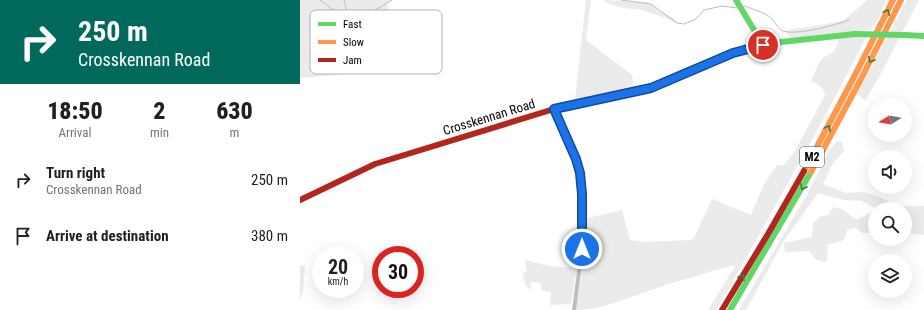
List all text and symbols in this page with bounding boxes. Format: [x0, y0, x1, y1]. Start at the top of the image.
one-way arrow [882, 9, 890, 16]
legend [310, 10, 442, 74]
text: 250 m [78, 15, 148, 48]
icon: right [12, 16, 64, 68]
text: Fast [343, 18, 362, 31]
pin [746, 28, 780, 62]
icon: arrive [752, 34, 774, 56]
text: Slow [343, 36, 364, 49]
text: Crosskennan Road [78, 49, 210, 70]
text: Jam [343, 54, 362, 67]
one-way arrow [868, 56, 876, 63]
street label: Crosskennan Road [441, 96, 537, 138]
text: 18:50 [47, 97, 103, 125]
text: 2 [153, 97, 166, 125]
text: 630 [216, 97, 253, 125]
north arrow [868, 98, 912, 142]
map controls [868, 98, 912, 298]
one-way arrow [823, 124, 830, 132]
text: Arrival [58, 125, 92, 140]
text: min [150, 125, 169, 140]
text: m [230, 125, 239, 140]
road number: M2 [800, 147, 824, 167]
button: sound [868, 150, 912, 194]
text: Turn right [46, 164, 105, 182]
icon: right [12, 169, 34, 191]
text: 250 m [251, 171, 288, 189]
text: Crosskennan Road [46, 182, 142, 197]
one-way arrow [801, 183, 808, 190]
button: search [868, 202, 912, 246]
icon: arrive [12, 225, 34, 247]
text: Arrive at destination [46, 227, 169, 245]
text: 380 m [251, 227, 288, 245]
position arrow [561, 228, 603, 270]
speed limit sign: 30 [372, 246, 424, 298]
button: layers [868, 254, 912, 298]
text: 20 [328, 255, 348, 279]
one-way arrow [738, 274, 745, 281]
text: km/h [328, 276, 348, 287]

